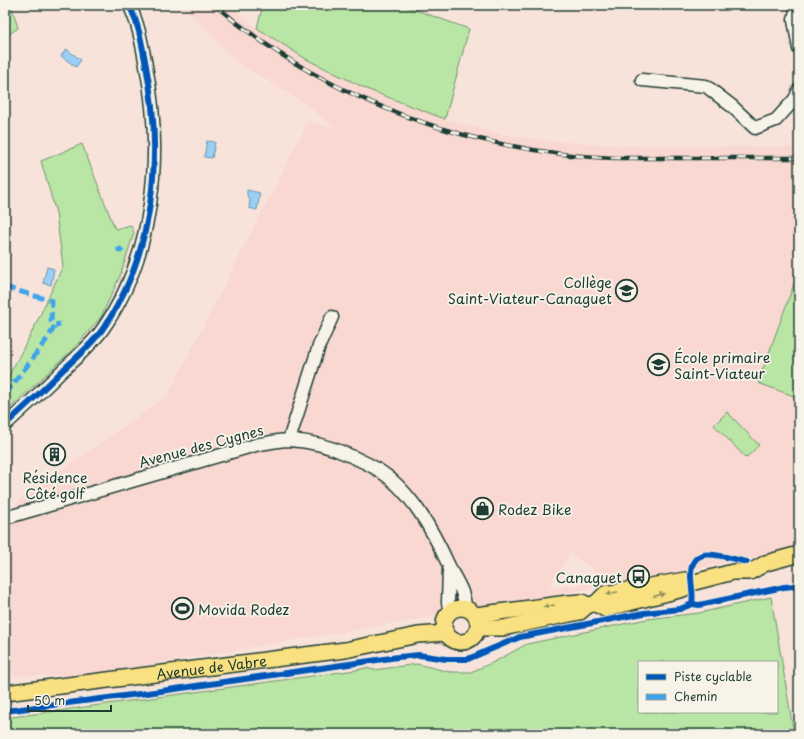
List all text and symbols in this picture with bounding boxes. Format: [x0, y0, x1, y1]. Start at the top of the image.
place label: Collège Saint-Viateur-Canaguet [448, 272, 612, 309]
school or university icon: Collège Saint-Viateur-Canaguet [614, 277, 640, 303]
place label: École primaire Saint-Viateur [674, 347, 770, 384]
school or university icon: École primaire Saint-Viateur [645, 352, 671, 378]
street label: Avenue des Cygnes [136, 419, 266, 473]
building icon: Résidence Côté golf [42, 442, 68, 468]
place label: Résidence Côté golf [22, 467, 88, 504]
shop icon: Rodez Bike [469, 496, 495, 522]
place label: Rodez Bike [498, 499, 571, 520]
bus stop icon: Canaguet [625, 564, 651, 590]
place label: Canaguet [555, 567, 622, 588]
one-way arrow [606, 590, 618, 596]
one-way arrow [653, 592, 665, 598]
sports icon: Movida Rodez [170, 596, 196, 622]
place label: Movida Rodez [198, 599, 290, 620]
one-way arrow [543, 603, 556, 609]
street label: Avenue de Vabre [155, 649, 268, 684]
legend [638, 661, 778, 713]
text: Piste cyclable [674, 667, 752, 685]
scale bar [28, 687, 111, 713]
text: Chemin [674, 687, 718, 705]
text: 50 m [34, 691, 65, 709]

